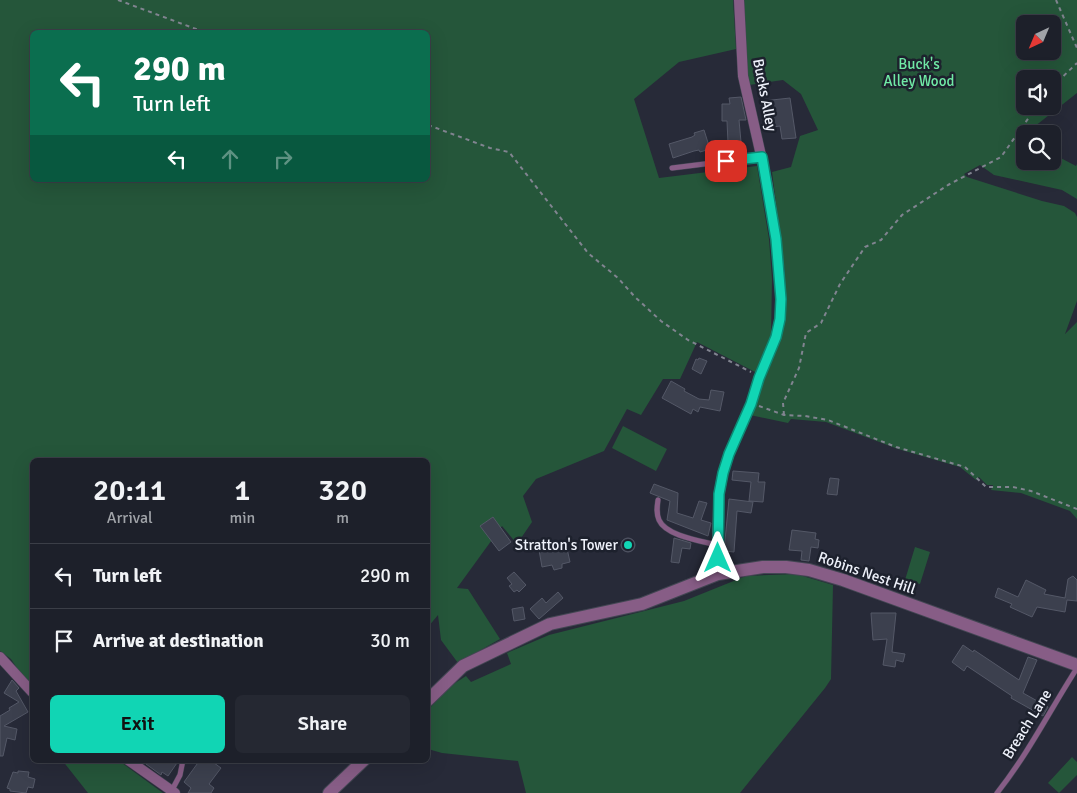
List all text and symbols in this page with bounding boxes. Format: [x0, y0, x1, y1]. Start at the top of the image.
north arrow [1016, 15, 1061, 60]
map controls [1016, 15, 1061, 170]
text: 290 m [133, 47, 226, 90]
icon: left [50, 50, 115, 115]
park label: Buck's Alley Wood [884, 55, 954, 90]
street label: Bucks Alley [749, 57, 781, 133]
button: sound [1016, 70, 1061, 115]
text: Turn left [133, 90, 211, 117]
button: search [1016, 125, 1061, 170]
pin [705, 140, 747, 182]
icon: left [163, 145, 191, 173]
icon: ahead [216, 145, 244, 173]
icon: right [269, 145, 297, 173]
icon: arrive [712, 147, 740, 175]
text: 20:11 [93, 472, 166, 509]
text: 1 [234, 472, 250, 509]
text: 320 [318, 472, 367, 509]
text: Arrival [107, 508, 153, 528]
text: min [229, 508, 255, 528]
text: m [336, 508, 349, 528]
position arrow [691, 531, 743, 583]
place label: Stratton's Tower [515, 536, 618, 554]
marker: Stratton's Tower [622, 539, 634, 551]
street label: Robins Nest Hill [816, 548, 918, 598]
icon: left [50, 562, 78, 590]
text: Turn left [93, 564, 162, 588]
text: 290 m [360, 564, 410, 588]
icon: arrive [50, 627, 78, 655]
text: Arrive at destination [93, 629, 264, 653]
text: 30 m [370, 629, 410, 653]
street label: Breach Lane [999, 686, 1055, 762]
button: Exit [50, 695, 225, 753]
button: Share [235, 695, 410, 753]

